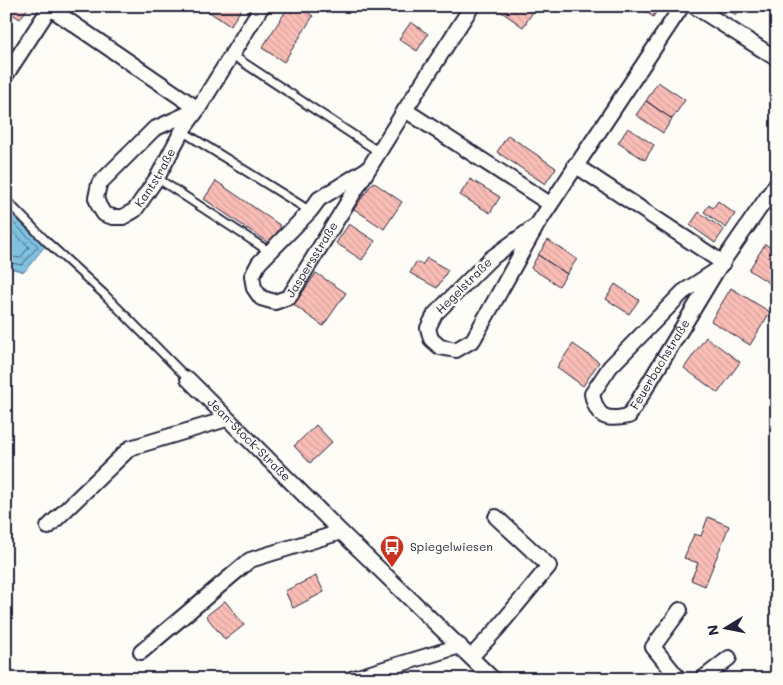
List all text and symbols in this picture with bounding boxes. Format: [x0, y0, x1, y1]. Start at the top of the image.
street label: Kantstraße [130, 145, 178, 210]
street label: Jaspersstraße [282, 218, 341, 300]
street label: Hegelstraße [432, 254, 495, 317]
street label: Feuerbachstraße [626, 316, 693, 412]
street label: Jean-Stock-Straße [204, 394, 295, 484]
bus stop icon: Spiegelwiesen [379, 534, 405, 568]
place label: Spiegelwiesen [410, 538, 493, 554]
north arrow [700, 602, 750, 652]
text: N [702, 623, 723, 637]

